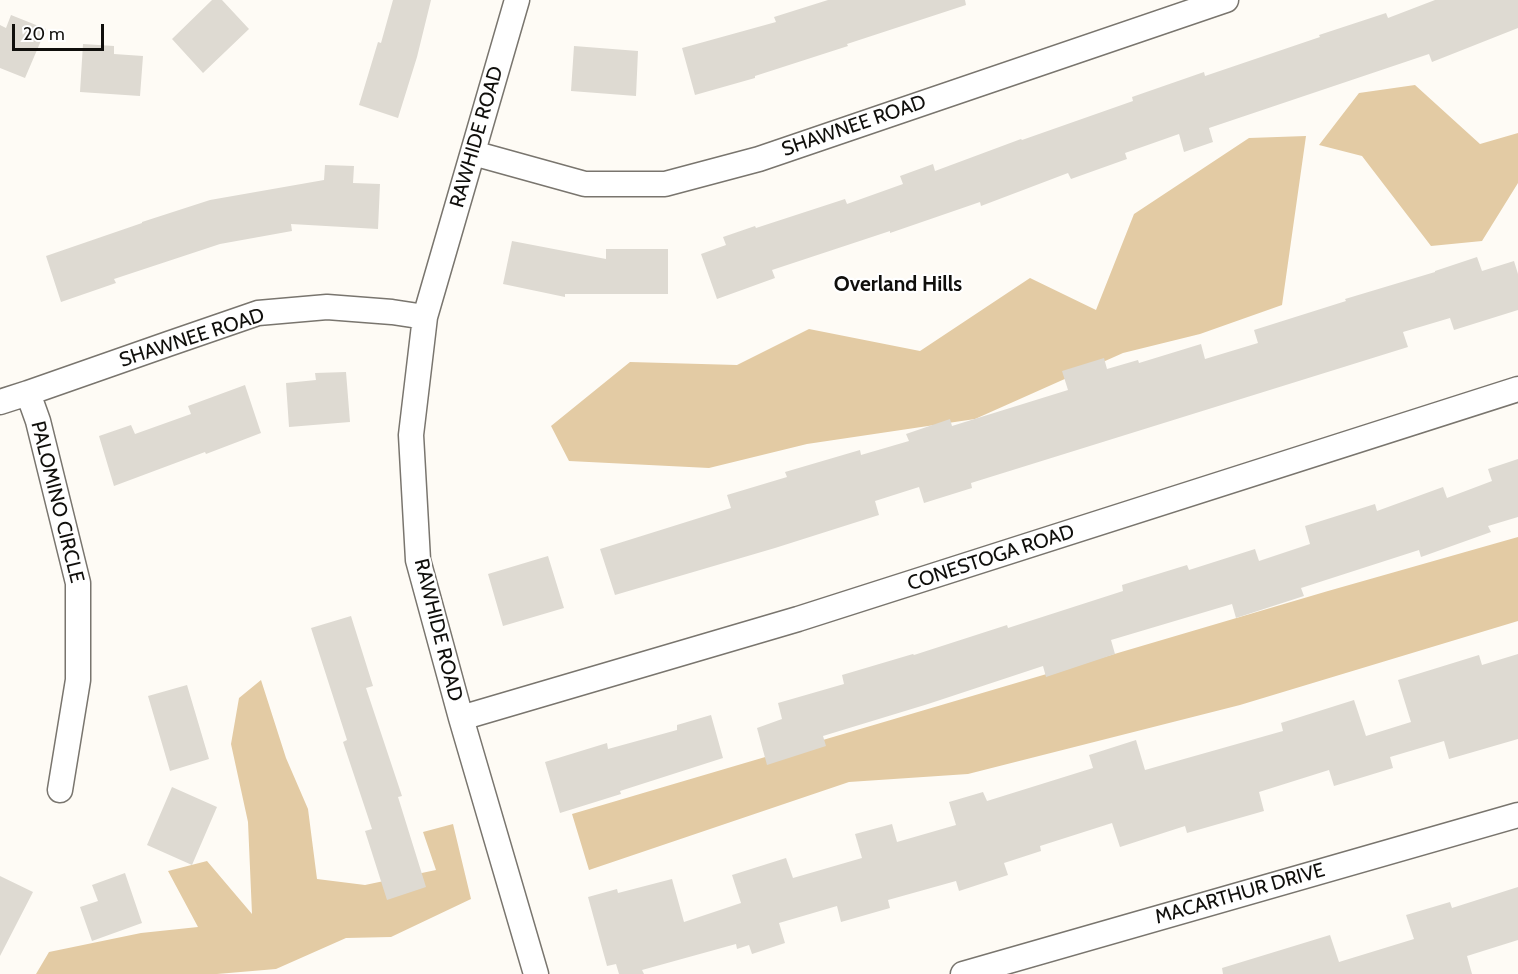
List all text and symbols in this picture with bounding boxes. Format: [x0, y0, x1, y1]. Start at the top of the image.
scale bar [15, 12, 106, 50]
text: 20 m [23, 23, 65, 45]
street label: RAWHIDE ROAD [445, 64, 509, 210]
street label: SHAWNEE ROAD [779, 90, 929, 162]
district label: Overland Hills [834, 272, 962, 298]
street label: SHAWNEE ROAD [116, 303, 268, 373]
street label: PALOMINO CIRCLE [25, 419, 89, 585]
street label: CONESTOGA ROAD [904, 520, 1078, 596]
street label: RAWHIDE ROAD [409, 556, 467, 704]
street label: MACARTHUR DRIVE [1152, 858, 1328, 930]

